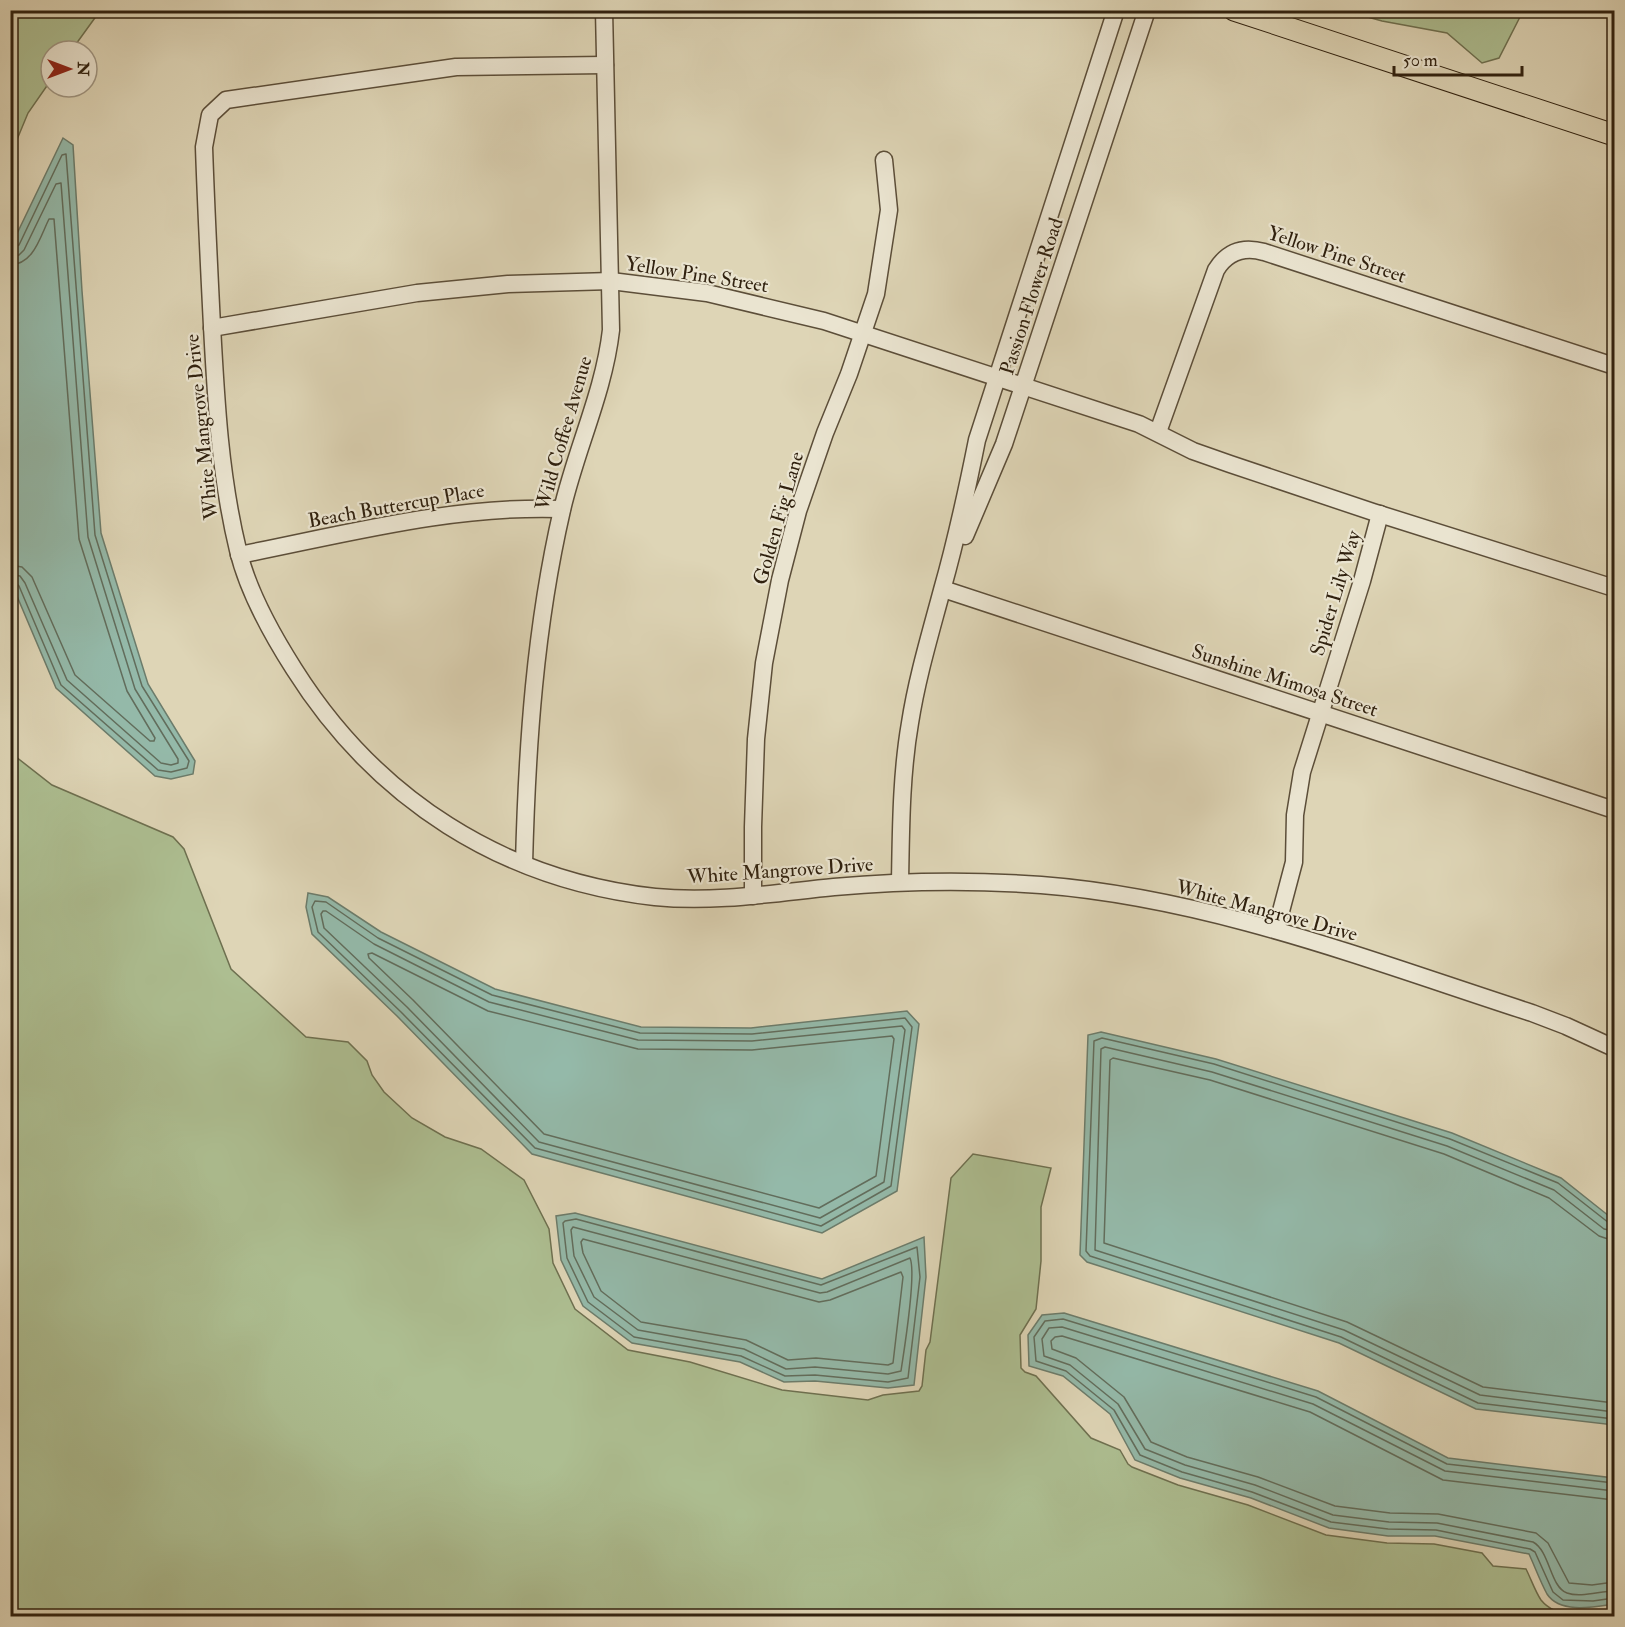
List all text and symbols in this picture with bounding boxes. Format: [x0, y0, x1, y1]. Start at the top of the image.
north arrow [39, 39, 99, 99]
scale bar [1394, 39, 1522, 77]
text: 50 m [1403, 49, 1438, 72]
text: N [73, 61, 93, 77]
street label: Passion Flower Road [994, 214, 1069, 378]
street label: Yellow Pine Street [1264, 220, 1410, 289]
street label: Yellow Pine Street [624, 251, 771, 298]
street label: White Mangrove Drive [179, 333, 224, 522]
street label: Wild Coffee Avenue [529, 353, 597, 514]
street label: Golden Fig Lane [748, 449, 809, 588]
street label: Beach Buttercup Place [306, 478, 486, 534]
street label: Spider Lily Way [1305, 526, 1368, 659]
street label: Sunshine Mimosa Street [1189, 639, 1382, 723]
street label: White Mangrove Drive [685, 852, 874, 890]
street label: White Mangrove Drive [1173, 874, 1360, 947]

